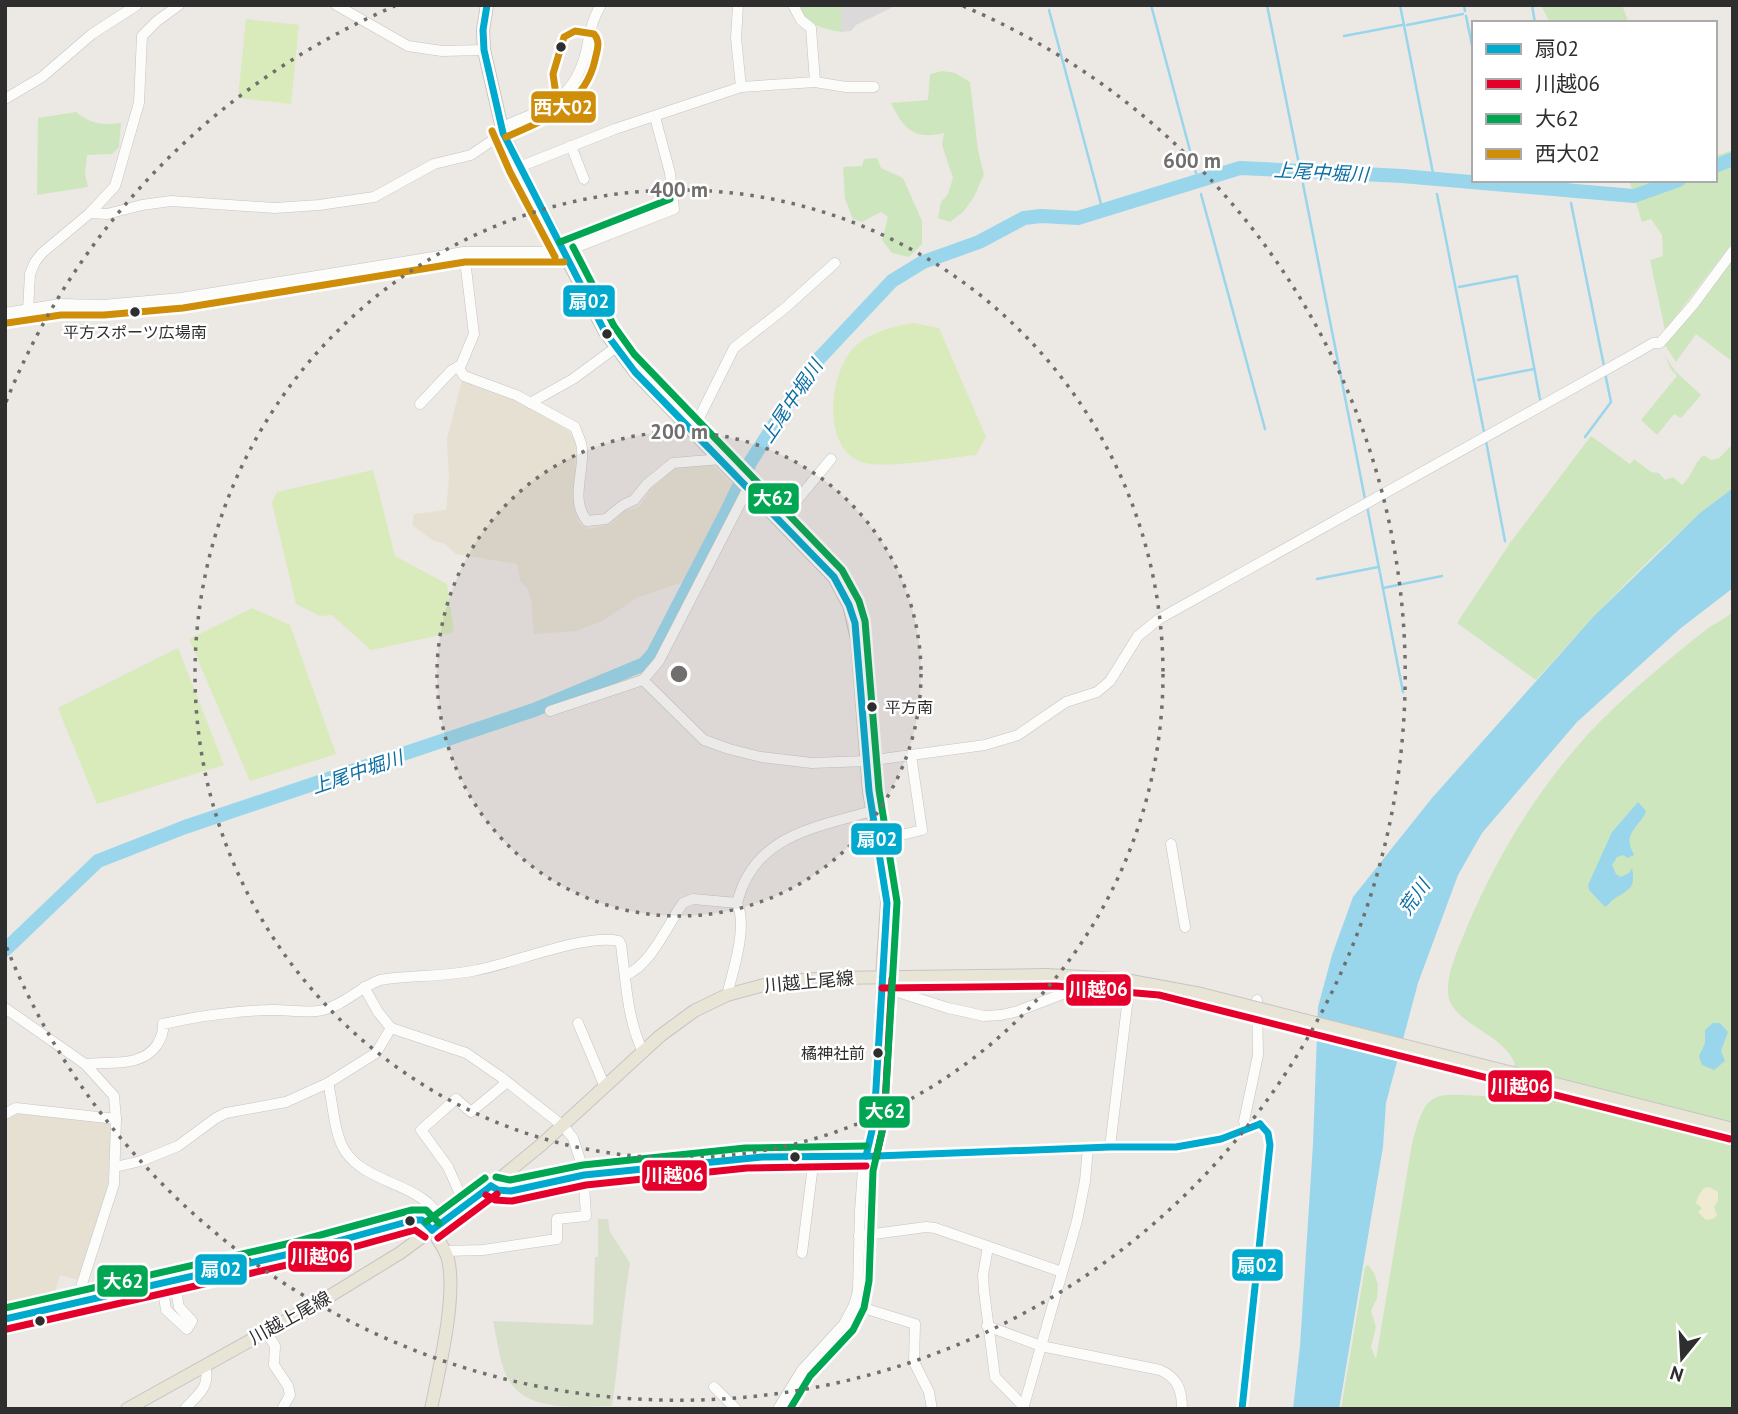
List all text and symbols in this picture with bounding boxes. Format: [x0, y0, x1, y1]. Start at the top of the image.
legend [1472, 21, 1717, 182]
text: 扇02 [1535, 35, 1579, 62]
unlabelled marker [554, 40, 568, 54]
text: 川越06 [1535, 70, 1600, 97]
line badge: 西大02 [530, 90, 597, 124]
text: 西大02 [533, 95, 593, 119]
text: 大62 [1535, 105, 1579, 132]
text: 西大02 [1535, 140, 1600, 167]
text: 600 m [1163, 147, 1221, 174]
water label: 上尾中堀川 [1273, 158, 1371, 187]
text: 400 m [650, 176, 708, 203]
line badge: 扇02 [562, 284, 616, 318]
text: 扇02 [569, 289, 609, 313]
marker: 平方スポーツ広場南 [128, 305, 142, 319]
place label: 平方スポーツ広場南 [63, 322, 207, 342]
unlabelled marker [600, 327, 614, 341]
water label: 上尾中堀川 [754, 353, 829, 447]
text: 200 m [650, 418, 708, 445]
line badge: 大62 [747, 482, 800, 515]
text: 大62 [753, 486, 793, 510]
centre of rings [667, 662, 691, 686]
place label: 平方南 [885, 697, 933, 717]
marker: 平方南 [865, 700, 879, 714]
water label: 上尾中堀川 [308, 745, 408, 799]
line badge: 扇02 [850, 822, 903, 856]
text: 扇02 [857, 827, 897, 851]
water label: 荒川 [1393, 873, 1436, 919]
street label: 川越上尾線 [763, 966, 855, 997]
line badge: 川越06 [1065, 973, 1132, 1007]
text: 川越06 [1068, 977, 1128, 1001]
place label: 橘神社前 [801, 1043, 865, 1063]
marker: 橘神社前 [871, 1046, 885, 1060]
line badge: 川越06 [1487, 1069, 1553, 1103]
text: 川越06 [1490, 1074, 1550, 1098]
line badge: 大62 [858, 1095, 911, 1129]
text: 大62 [865, 1099, 905, 1123]
unlabelled marker [788, 1150, 802, 1164]
line badge: 川越06 [641, 1159, 708, 1192]
text: 川越06 [644, 1163, 704, 1187]
unlabelled marker [403, 1214, 417, 1228]
line badge: 川越06 [287, 1240, 353, 1273]
text: 川越06 [290, 1244, 350, 1268]
line badge: 扇02 [1231, 1248, 1284, 1282]
line badge: 扇02 [194, 1253, 248, 1286]
text: 扇02 [1237, 1253, 1277, 1277]
text: 扇02 [201, 1257, 241, 1281]
line badge: 大62 [96, 1264, 149, 1298]
text: 大62 [103, 1269, 143, 1293]
street label: 川越上尾線 [245, 1286, 335, 1349]
unlabelled marker [33, 1314, 47, 1328]
north arrow [1647, 1323, 1717, 1393]
text: N [1667, 1361, 1686, 1388]

